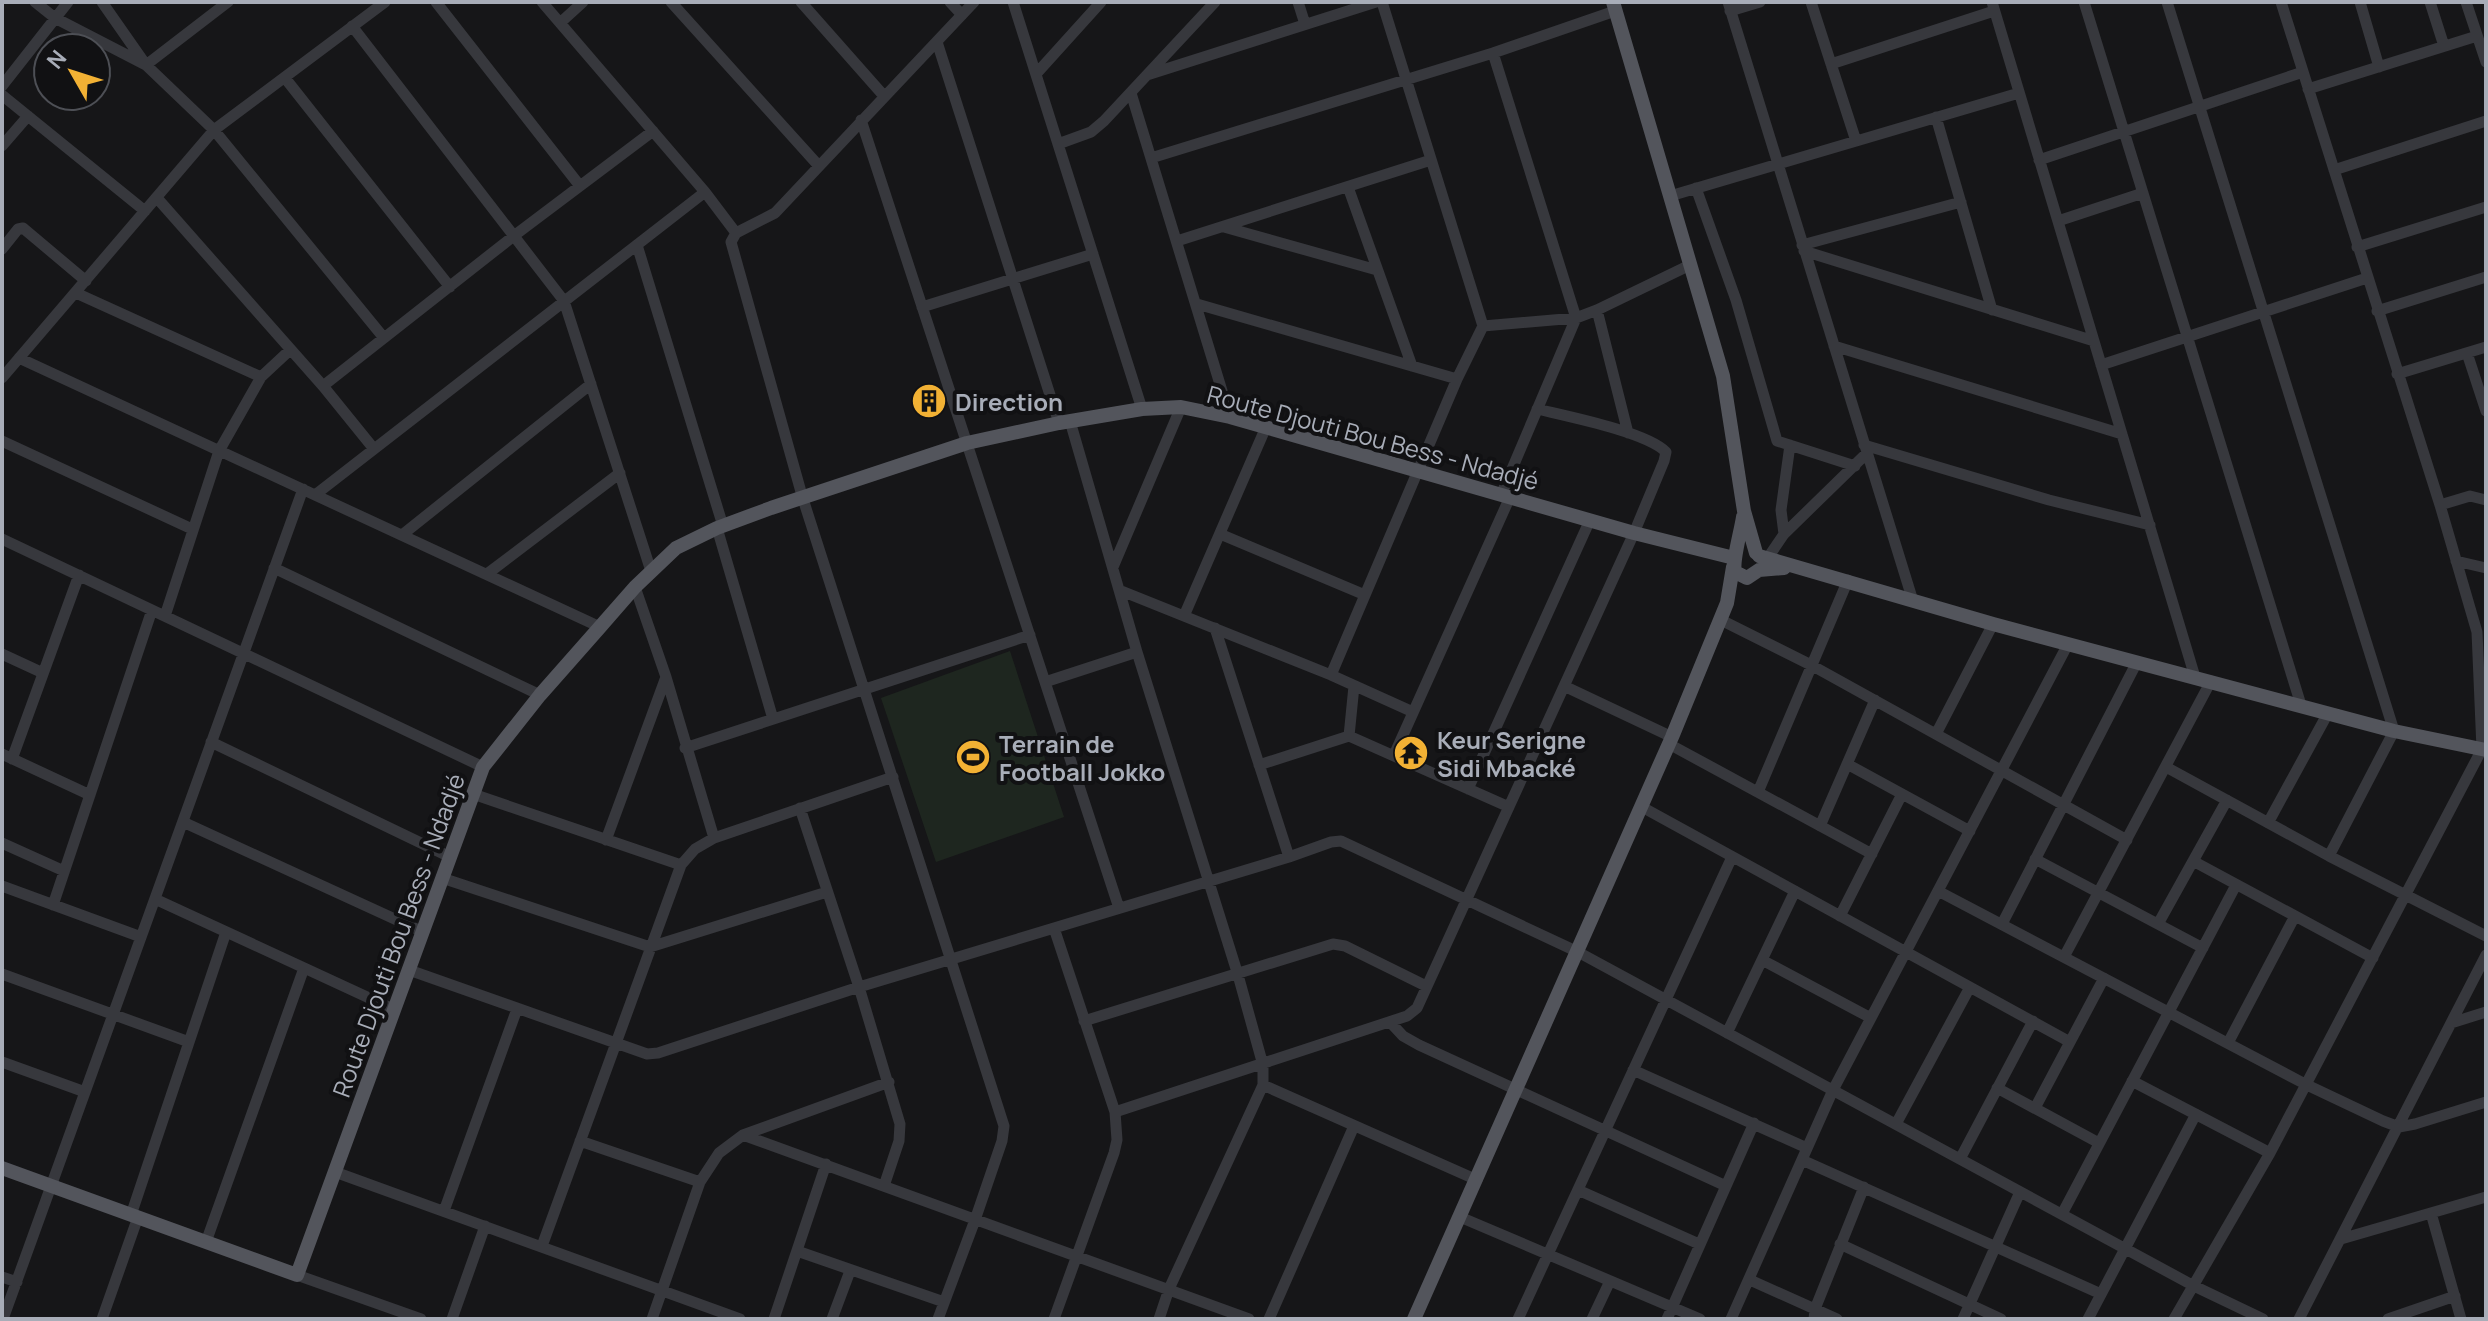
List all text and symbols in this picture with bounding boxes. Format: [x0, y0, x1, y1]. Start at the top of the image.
north arrow [32, 32, 112, 112]
text: N [40, 44, 73, 75]
street label: Route Djouti Bou Bess - Ndadjé [1204, 377, 1542, 497]
building icon: Direction [910, 382, 948, 420]
place label: Direction [955, 385, 1063, 418]
place label: Keur Serigne Sidi Mbacké [1437, 723, 1586, 784]
place label: Terrain de Football Jokko [999, 727, 1165, 788]
temple icon: Keur Serigne Sidi Mbacké [1392, 734, 1430, 772]
sports icon: Terrain de Football Jokko [954, 738, 992, 776]
street label: Route Djouti Bou Bess - Ndadjé [324, 769, 472, 1101]

